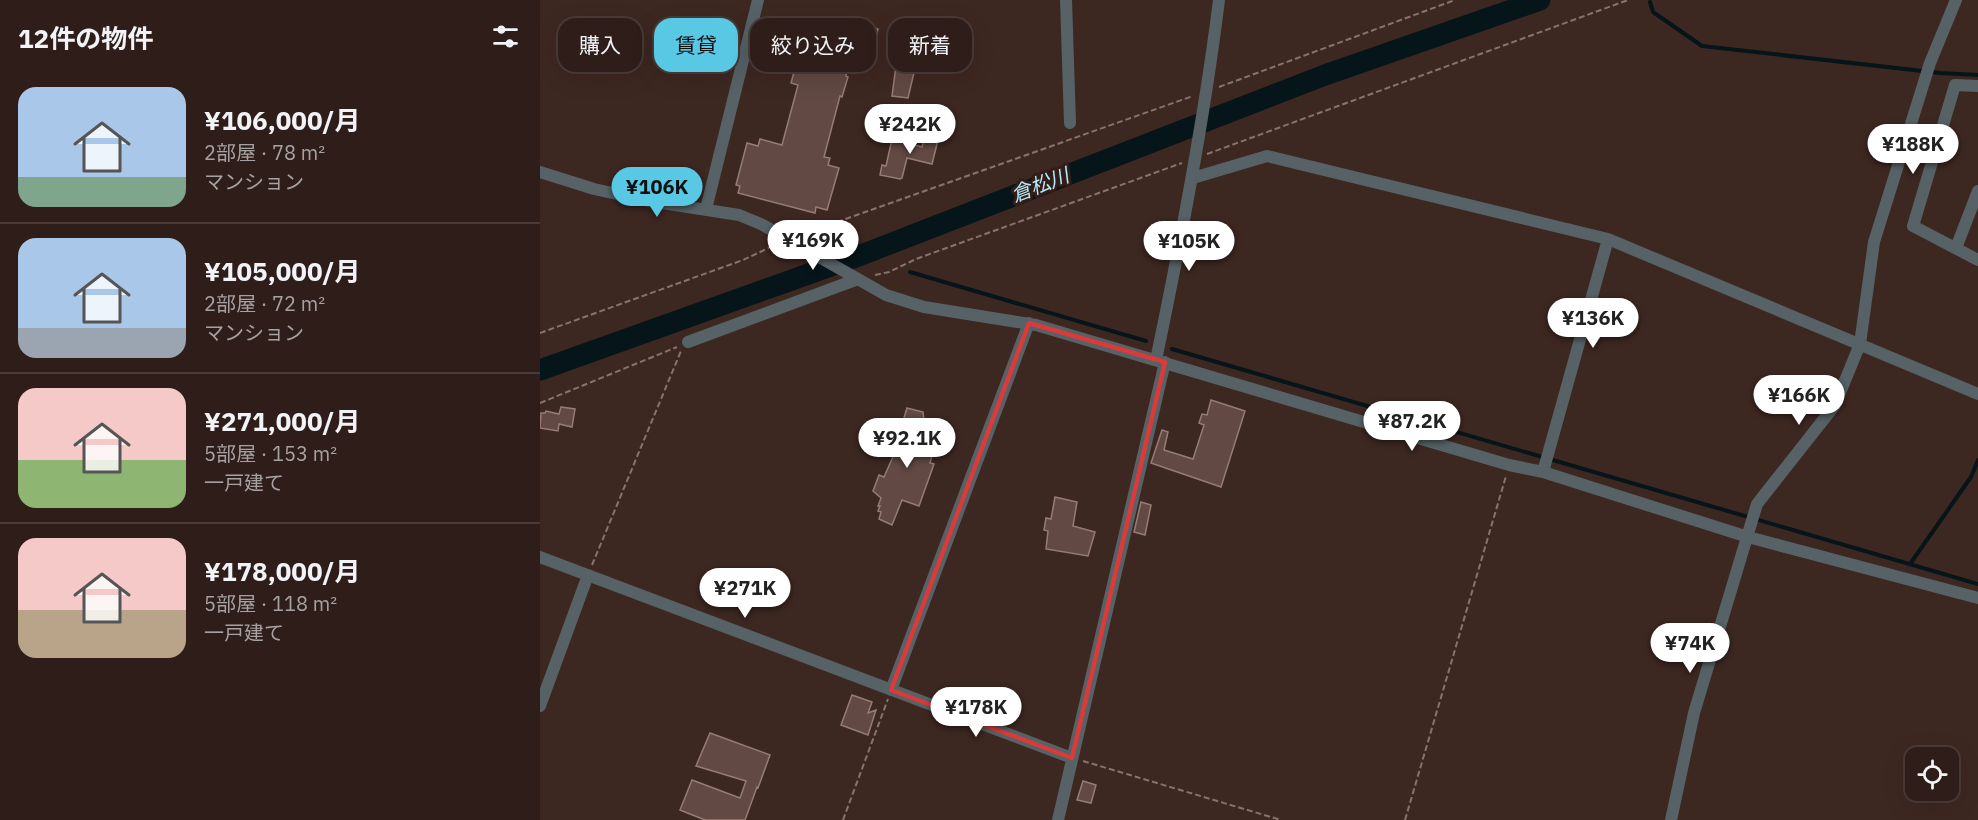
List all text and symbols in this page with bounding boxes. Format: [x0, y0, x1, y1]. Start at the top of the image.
chip: 購入 [558, 18, 642, 72]
chip: 賃貸 [654, 18, 738, 72]
chip: 絞り込み [750, 18, 876, 72]
chip: 新着 [888, 18, 972, 72]
icon: filters [489, 20, 522, 53]
text: 12件の物件 [18, 21, 153, 55]
text: ¥106,000/月 [204, 103, 361, 137]
pin: ¥242K [868, 104, 952, 155]
text: ¥242K [879, 110, 941, 137]
icon: home [66, 111, 138, 183]
pin: ¥188K [1871, 124, 1955, 175]
text: ¥188K [1882, 130, 1944, 157]
text: 2部屋 · 78 m² [204, 139, 325, 166]
water label: 倉松川 [1007, 160, 1075, 208]
pin: ¥106K [615, 167, 699, 218]
text: マンション [204, 168, 304, 195]
text: ¥106K [626, 173, 688, 200]
pin: ¥169K [771, 220, 855, 271]
pin: ¥105K [1147, 221, 1231, 272]
text: ¥169K [782, 226, 844, 253]
text: ¥105K [1158, 227, 1220, 254]
text: ¥105,000/月 [204, 254, 361, 288]
icon: home [66, 262, 138, 334]
text: 2部屋 · 72 m² [204, 290, 325, 317]
pin: ¥136K [1551, 298, 1635, 349]
text: ¥136K [1562, 304, 1624, 331]
text: マンション [204, 319, 304, 346]
pin: ¥166K [1757, 375, 1841, 426]
text: ¥166K [1768, 381, 1830, 408]
pin: ¥87.2K [1363, 401, 1461, 452]
text: ¥271,000/月 [204, 404, 361, 438]
text: ¥87.2K [1377, 407, 1447, 434]
icon: home [66, 412, 138, 484]
pin: ¥92.1K [858, 418, 956, 469]
text: ¥92.1K [872, 424, 942, 451]
text: 5部屋 · 153 m² [204, 440, 337, 467]
text: 一戸建て [204, 469, 284, 496]
text: ¥178,000/月 [204, 554, 361, 588]
icon: home [66, 562, 138, 634]
pin: ¥271K [703, 568, 787, 619]
text: ¥271K [714, 574, 776, 601]
text: 5部屋 · 118 m² [204, 590, 337, 617]
text: 一戸建て [204, 619, 284, 646]
pin: ¥74K [1654, 623, 1726, 674]
text: ¥74K [1665, 629, 1715, 656]
pin: ¥178K [934, 687, 1018, 738]
text: ¥178K [945, 693, 1007, 720]
map controls [1905, 747, 1959, 801]
button: locate [1905, 747, 1959, 801]

